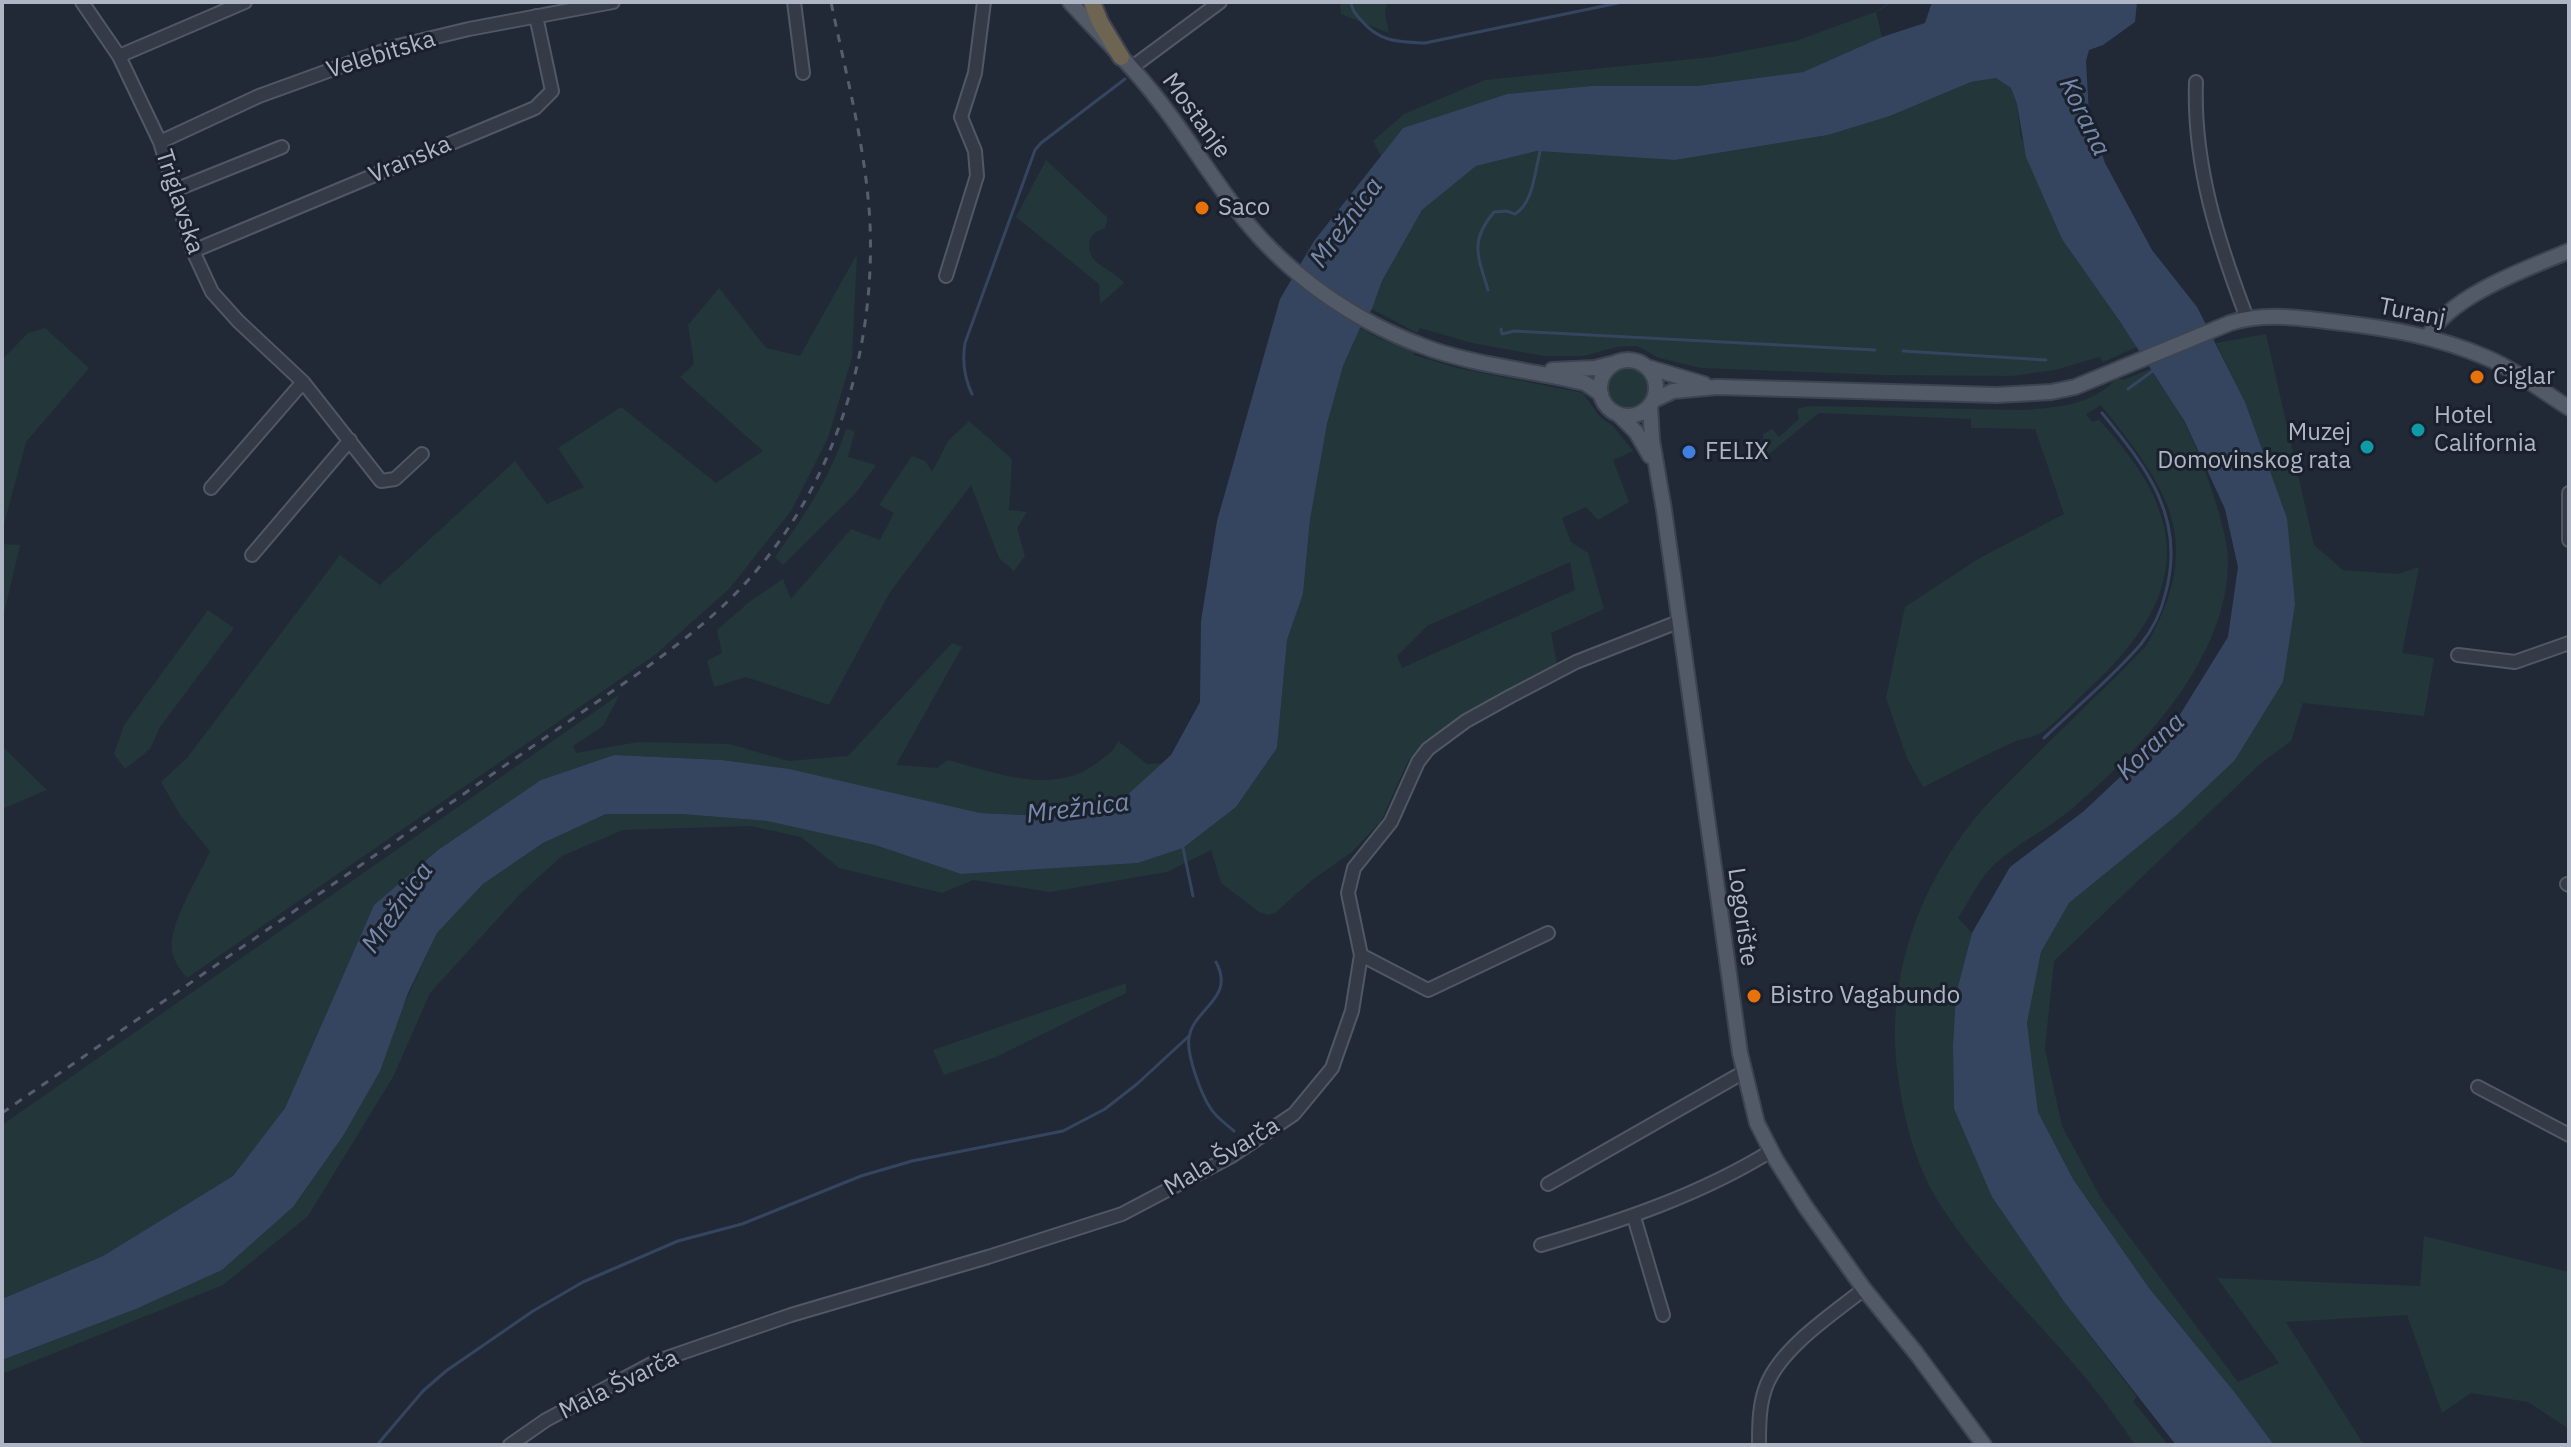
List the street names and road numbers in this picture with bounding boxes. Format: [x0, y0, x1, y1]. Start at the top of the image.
street label: Velebitska [323, 25, 439, 85]
street label: Mostanje [1155, 68, 1237, 164]
street label: Vranska [365, 130, 455, 190]
street label: Triglavska [149, 146, 209, 258]
street label: Turanj [2376, 292, 2448, 334]
street label: Logorište [1721, 866, 1763, 968]
street label: Mala Švarča [1159, 1111, 1285, 1203]
street label: Mala Švarča [555, 1344, 683, 1426]

